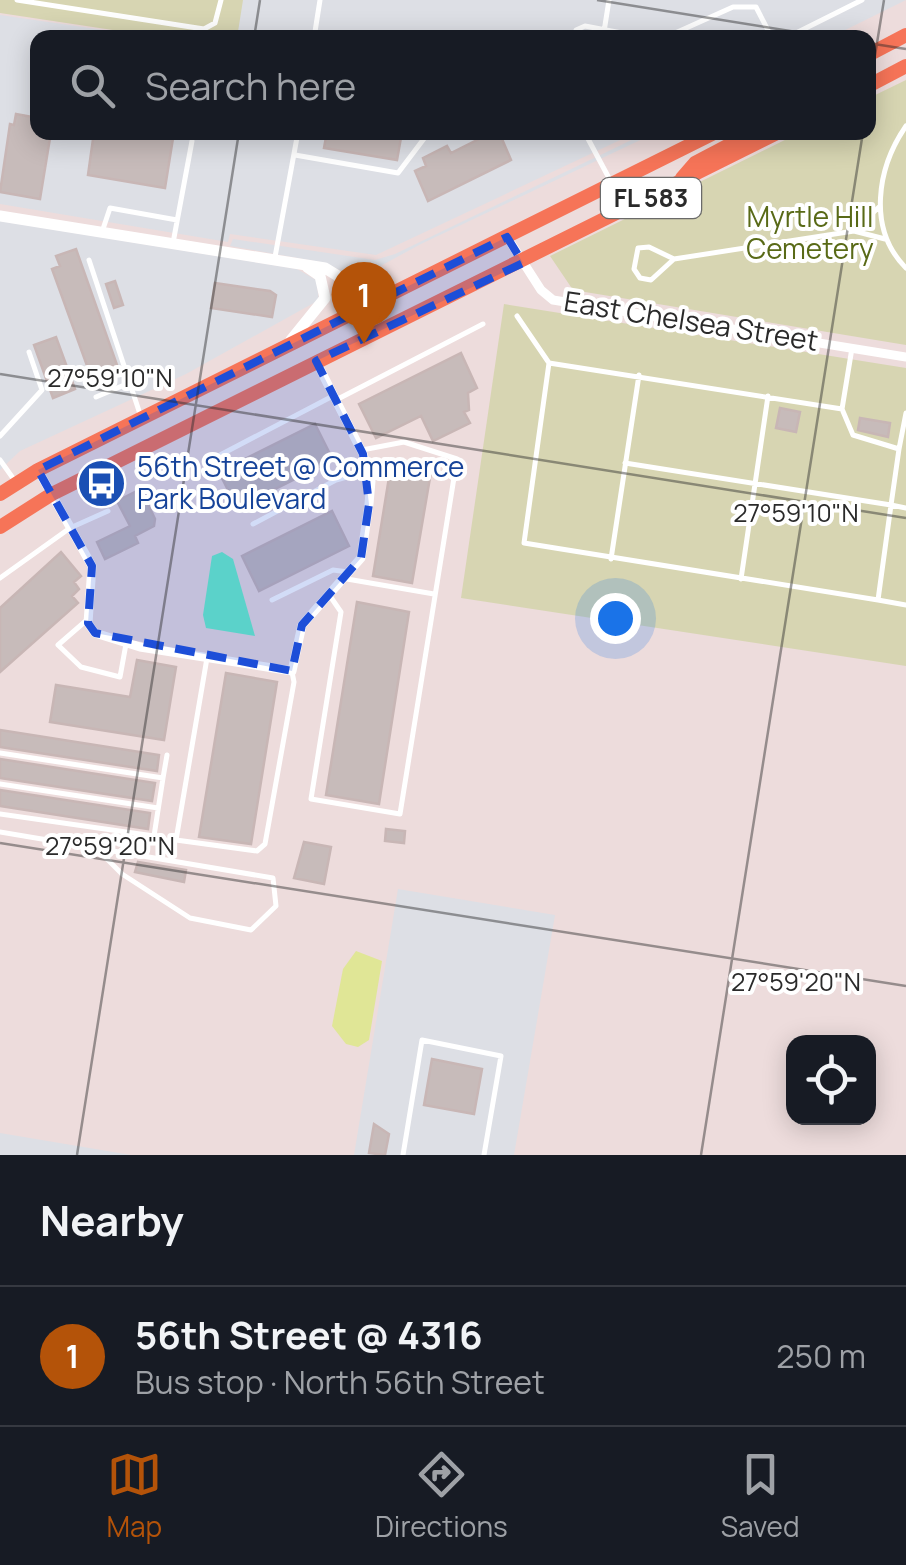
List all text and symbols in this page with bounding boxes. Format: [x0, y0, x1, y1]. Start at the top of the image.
search box [30, 30, 876, 140]
icon: search [65, 58, 120, 113]
text: Search here [145, 59, 356, 111]
road number: FL 583 [601, 178, 701, 218]
park label: Myrtle Hill Cemetery [746, 197, 874, 267]
pin: 1 [332, 262, 396, 344]
street label: East Chelsea Street [561, 281, 821, 359]
text: 27°59'10"N [47, 360, 173, 395]
place label: 56th Street @ Commerce Park Boulevard [137, 447, 464, 517]
bus stop icon: 56th Street @ Commerce Park Boulevard [76, 457, 128, 509]
text: 27°59'10"N [733, 495, 859, 530]
your location [590, 593, 641, 644]
text: 27°59'20"N [45, 828, 175, 863]
text: 27°59'20"N [731, 964, 861, 999]
map controls [786, 1035, 876, 1125]
button: locate [786, 1035, 876, 1125]
text: Nearby [40, 1191, 184, 1249]
text: 56th Street @ 4316 [135, 1308, 483, 1360]
text: 1 [65, 1334, 80, 1378]
text: 250 m [776, 1334, 866, 1378]
text: Bus stop · North 56th Street [135, 1360, 545, 1404]
tab: Map [106, 1447, 162, 1545]
tab: Directions [375, 1447, 508, 1545]
tab: Saved [721, 1447, 800, 1545]

